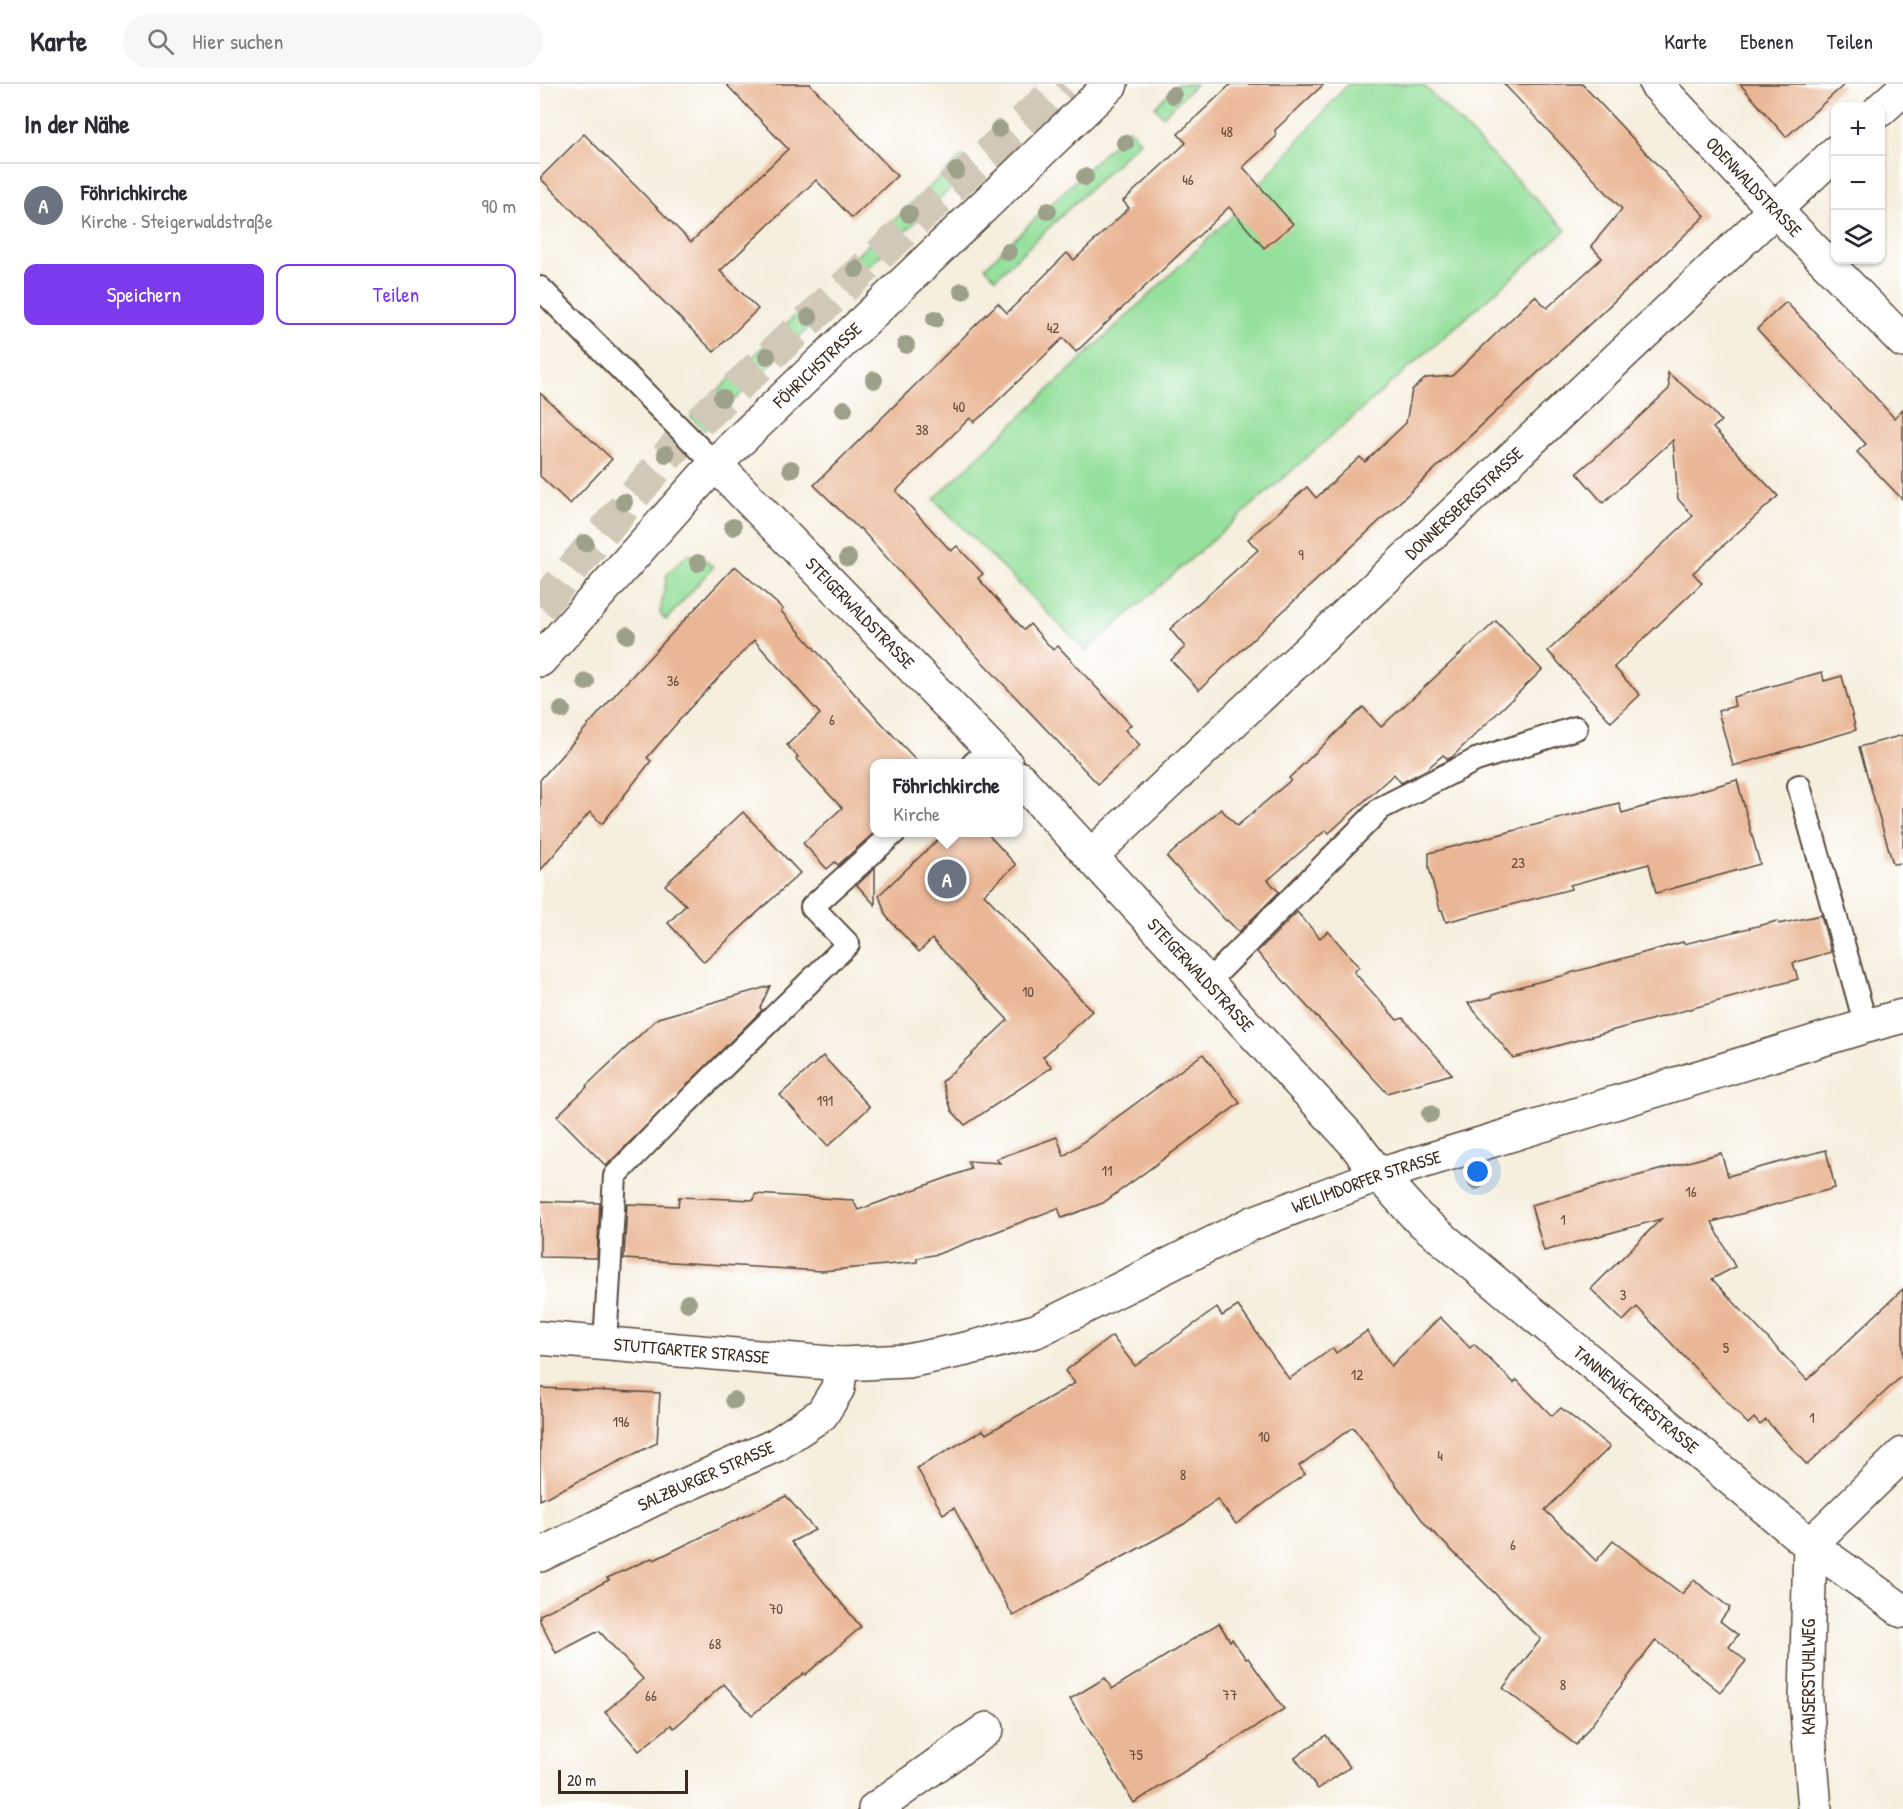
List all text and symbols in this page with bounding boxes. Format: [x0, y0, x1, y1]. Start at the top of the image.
search box [123, 14, 543, 68]
text: Karte [30, 22, 87, 60]
icon: search [144, 25, 177, 58]
text: Hier suchen [192, 26, 283, 56]
text: Karte [1664, 27, 1707, 56]
text: Ebenen [1740, 27, 1794, 56]
text: Teilen [1827, 27, 1873, 56]
map controls [1831, 102, 1885, 264]
button: + [1831, 102, 1885, 156]
text: In der Nähe [24, 106, 130, 141]
house number: 48 [1221, 121, 1233, 142]
street label: ODENWALDSTRASSE [1700, 131, 1808, 242]
button: − [1831, 156, 1885, 210]
house number: 46 [1182, 169, 1194, 190]
text: Föhrichkirche [81, 177, 188, 207]
text: A [39, 192, 48, 219]
text: 90 m [482, 192, 516, 219]
text: Kirche · Steigerwaldstraße [81, 207, 273, 234]
button: layers [1831, 210, 1885, 264]
button: Speichern [24, 264, 264, 325]
button: Teilen [276, 264, 516, 325]
street label: FÖHRICHSTRASSE [767, 317, 867, 414]
house number: 42 [1047, 317, 1059, 338]
house number: 40 [953, 396, 965, 417]
house number: 38 [915, 419, 929, 440]
street label: DONNERSBERGSTRASSE [1399, 441, 1528, 565]
house number: 9 [1298, 544, 1304, 565]
street label: STEIGERWALDSTRASSE [800, 551, 920, 674]
house number: 36 [667, 670, 679, 691]
house number: 6 [829, 709, 835, 730]
popup [870, 759, 1023, 837]
text: Föhrichkirche [893, 770, 1000, 800]
text: Kirche [893, 800, 940, 827]
house number: 23 [1511, 852, 1525, 873]
pin: A [928, 856, 966, 902]
street label: STEIGERWALDSTRASSE [1142, 912, 1260, 1037]
house number: 10 [1022, 981, 1034, 1002]
house number: 191 [817, 1090, 833, 1111]
street label: WEILIMDORFER STRASSE [1288, 1144, 1444, 1219]
your location [1463, 1157, 1492, 1186]
house number: 11 [1102, 1160, 1112, 1181]
house number: 16 [1685, 1181, 1697, 1202]
house number: 1 [1560, 1209, 1566, 1230]
house number: 3 [1620, 1284, 1627, 1305]
street label: STUTTGARTER STRASSE [613, 1331, 770, 1370]
house number: 5 [1723, 1337, 1730, 1358]
street label: TANNENÄCKERSTRASSE [1568, 1340, 1704, 1459]
house number: 12 [1351, 1364, 1363, 1385]
house number: 1 [1809, 1407, 1815, 1428]
house number: 196 [613, 1411, 629, 1432]
house number: 10 [1258, 1426, 1270, 1447]
street label: SALZBURGER STRASSE [633, 1434, 778, 1517]
house number: 4 [1437, 1445, 1443, 1466]
house number: 8 [1180, 1464, 1186, 1485]
house number: 6 [1510, 1534, 1516, 1555]
house number: 70 [769, 1598, 783, 1619]
street label: KAISERSTUHLWEG [1796, 1619, 1821, 1735]
house number: 68 [709, 1633, 721, 1654]
house number: 8 [1560, 1674, 1566, 1695]
house number: 77 [1223, 1684, 1237, 1705]
house number: 66 [645, 1685, 657, 1706]
house number: 75 [1129, 1744, 1144, 1765]
scale bar [558, 1767, 688, 1794]
text: 20 m [567, 1769, 596, 1791]

